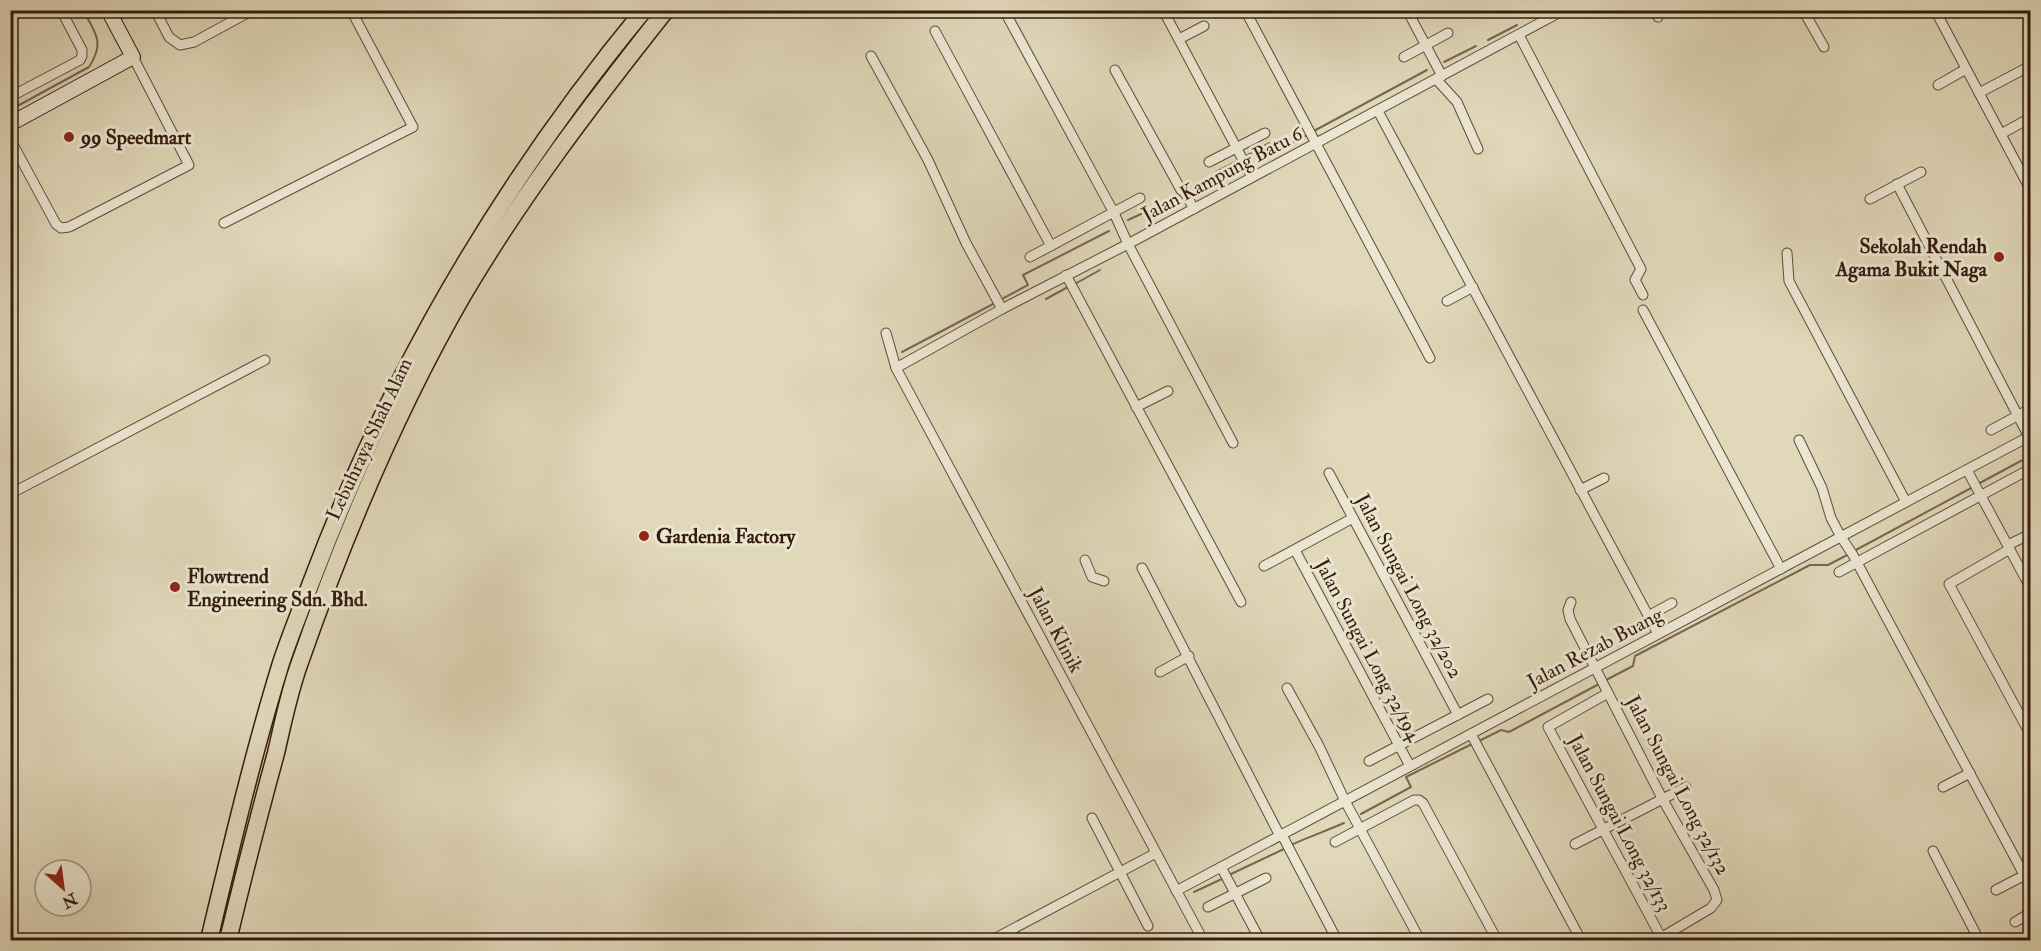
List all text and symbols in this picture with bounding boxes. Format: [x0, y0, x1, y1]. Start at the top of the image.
street label: Jalan Kampung Batu 6 [1136, 121, 1308, 228]
place label: 99 Speedmart [79, 125, 192, 151]
marker: 99 Speedmart [62, 130, 76, 144]
place label: Sekolah Rendah Agama Bukit Naga [1835, 234, 1988, 283]
marker: Sekolah Rendah Agama Bukit Naga [1992, 250, 2006, 264]
street label: Lebuhraya Shah Alam [320, 353, 418, 524]
street label: Jalan Sungai Long 32/202 [1349, 489, 1468, 682]
place label: Gardenia Factory [656, 524, 796, 550]
marker: Gardenia Factory [637, 529, 651, 543]
street label: Jalan Sungai Long 32/194 [1309, 554, 1427, 746]
place label: Flowtrend Engineering Sdn. Bhd. [187, 564, 368, 613]
marker: Flowtrend Engineering Sdn. Bhd. [168, 580, 182, 594]
street label: Jalan Klinik [1023, 582, 1089, 677]
street label: Jalan Rezab Buang [1522, 601, 1668, 695]
street label: Jalan Sungai Long 32/132 [1620, 690, 1736, 879]
street label: Jalan Sungai Long 32/133 [1562, 729, 1677, 916]
north arrow [33, 858, 93, 918]
text: N [58, 888, 81, 913]

